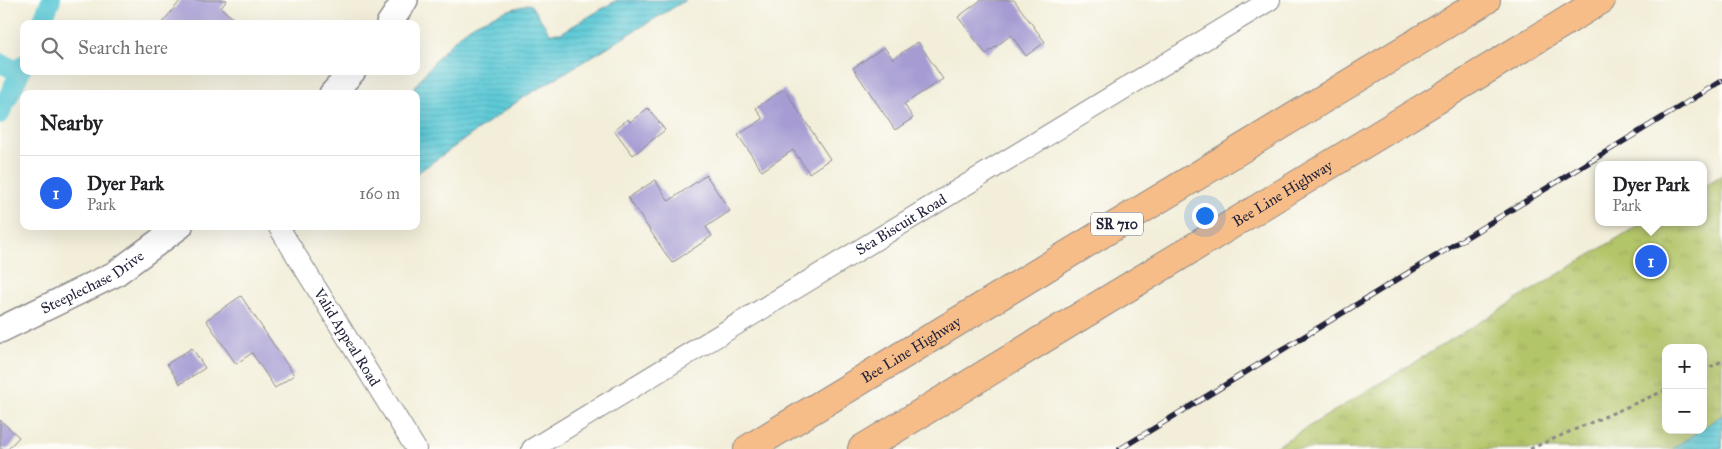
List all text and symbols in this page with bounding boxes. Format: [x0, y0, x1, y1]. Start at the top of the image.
search box [20, 20, 420, 75]
icon: search [38, 34, 66, 62]
text: Search here [78, 36, 168, 59]
text: Nearby [40, 110, 103, 136]
street label: Bee Line Highway [1229, 156, 1337, 231]
popup [1595, 161, 1707, 226]
text: Dyer Park [87, 172, 164, 195]
text: Dyer Park [1612, 173, 1690, 196]
text: 1 [53, 184, 59, 203]
text: 160 m [359, 184, 400, 203]
street label: Sea Biscuit Road [852, 190, 950, 259]
text: Park [87, 195, 116, 214]
text: Park [1612, 196, 1641, 215]
your location [1192, 203, 1218, 229]
road number: SR 710 [1091, 212, 1143, 235]
pin: 1 [1635, 242, 1667, 280]
street label: Steeplechase Drive [38, 247, 147, 318]
street label: Valid Appeal Road [309, 284, 384, 390]
street label: Bee Line Highway [858, 312, 965, 387]
map controls [1662, 344, 1707, 434]
button: + [1662, 344, 1707, 389]
button: − [1662, 389, 1707, 434]

